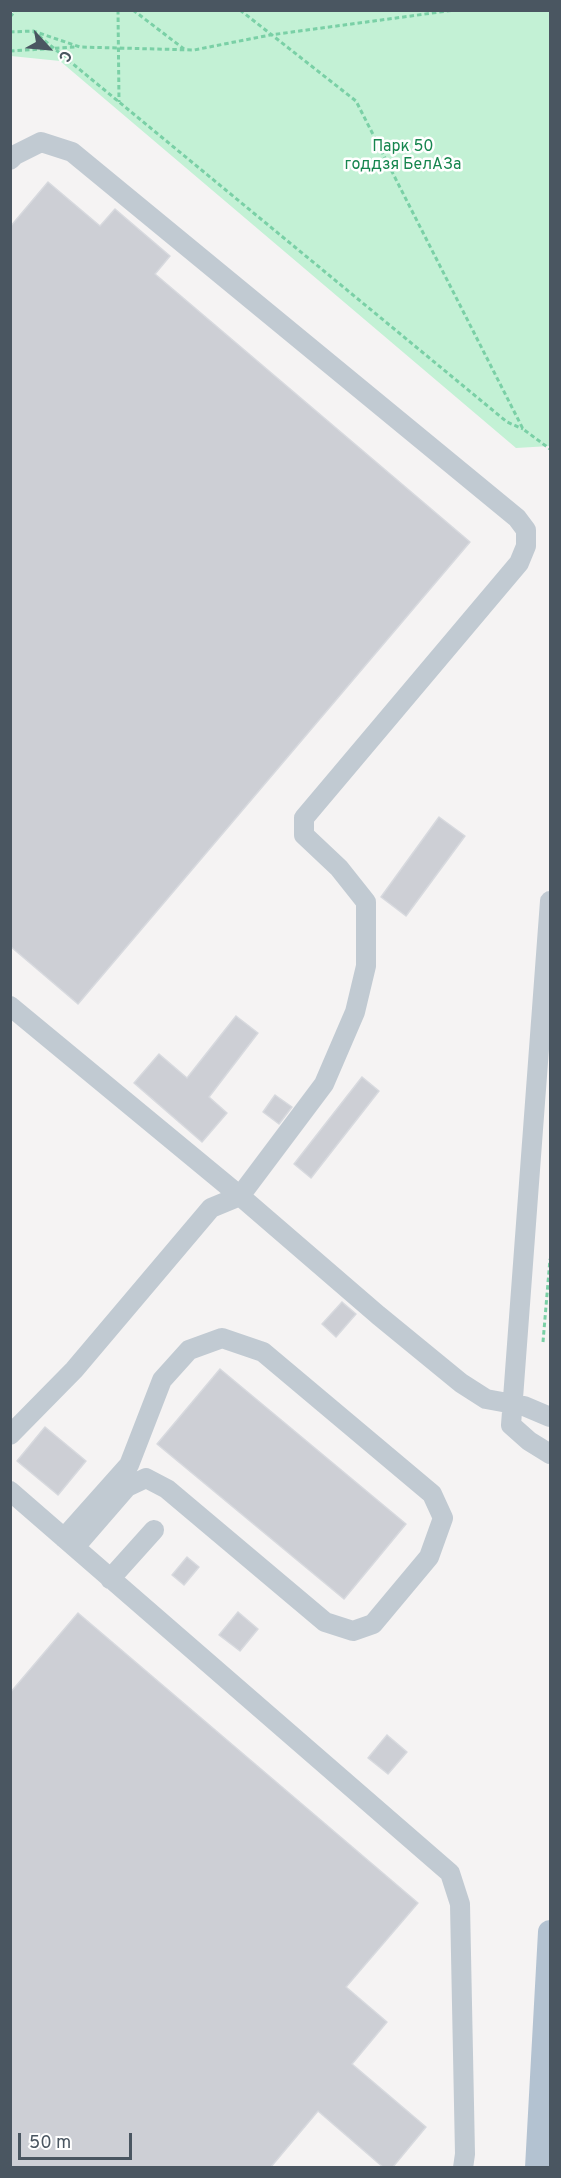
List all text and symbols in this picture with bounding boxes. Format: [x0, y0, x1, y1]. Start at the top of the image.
north arrow [18, 18, 78, 78]
text: С [53, 47, 75, 65]
park label: Парк 50 годдзя БелАЗа [345, 138, 461, 176]
scale bar [21, 2121, 135, 2159]
text: 50 m [29, 2132, 71, 2155]

